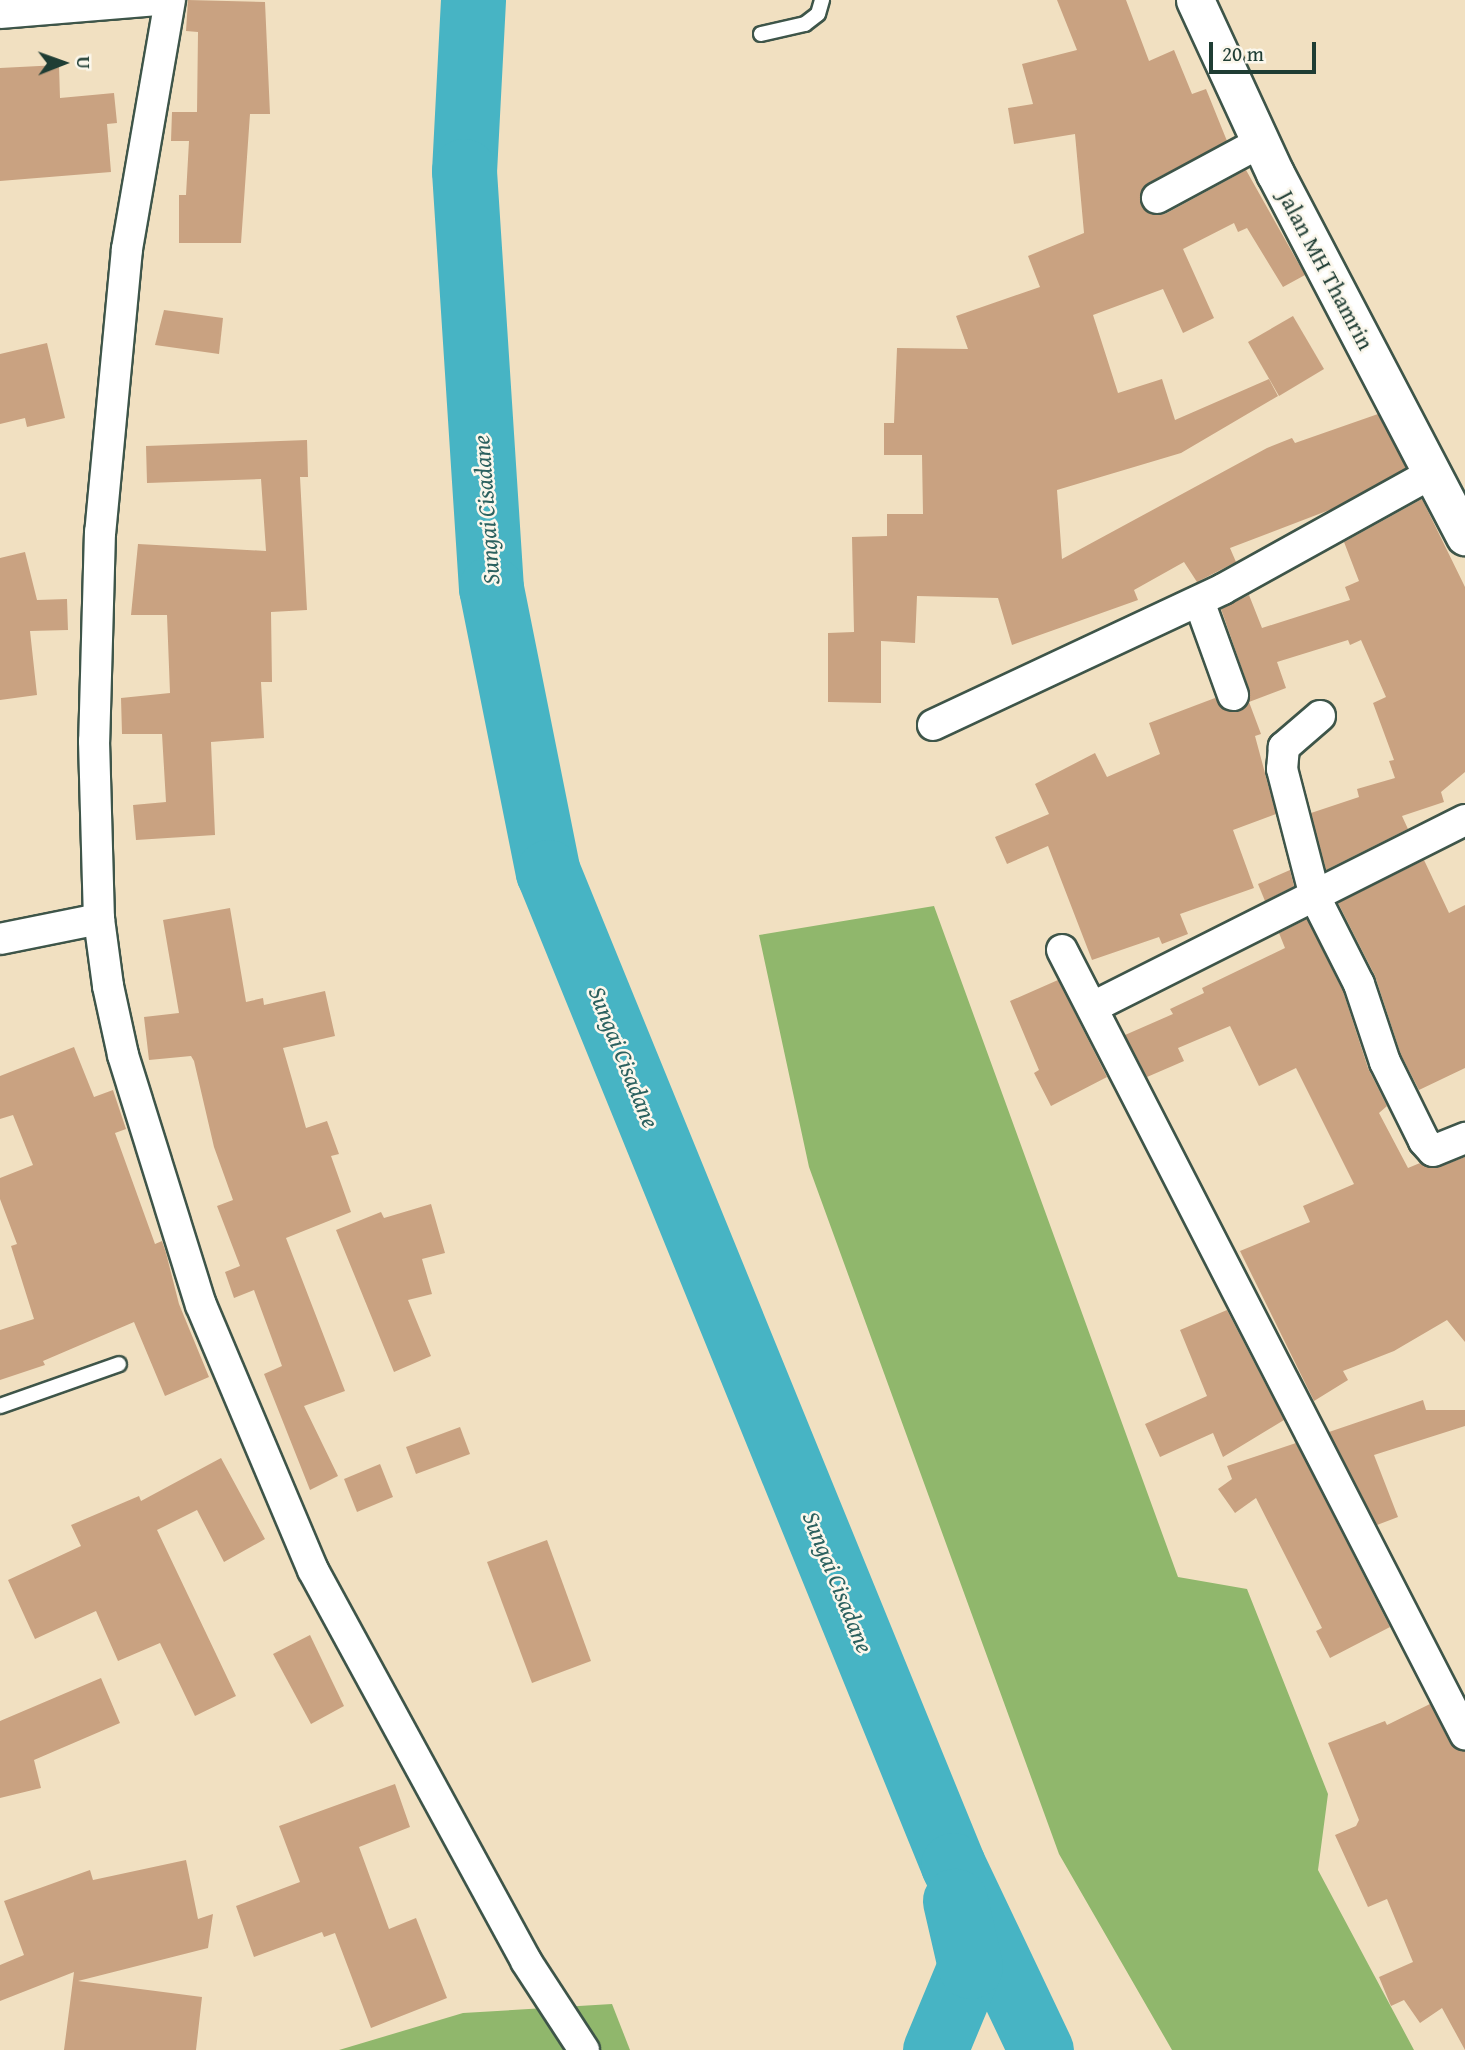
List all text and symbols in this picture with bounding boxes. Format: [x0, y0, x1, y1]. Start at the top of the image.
north arrow [28, 28, 98, 98]
scale bar [1213, 28, 1320, 72]
text: 20 m [1222, 38, 1264, 69]
text: U [70, 56, 98, 69]
street label: Jalan MH Thamrin [1272, 185, 1380, 355]
water label: Sungai Cisadane [466, 434, 506, 586]
water label: Sungai Cisadane [583, 982, 665, 1132]
water label: Sungai Cisadane [797, 1507, 879, 1657]

